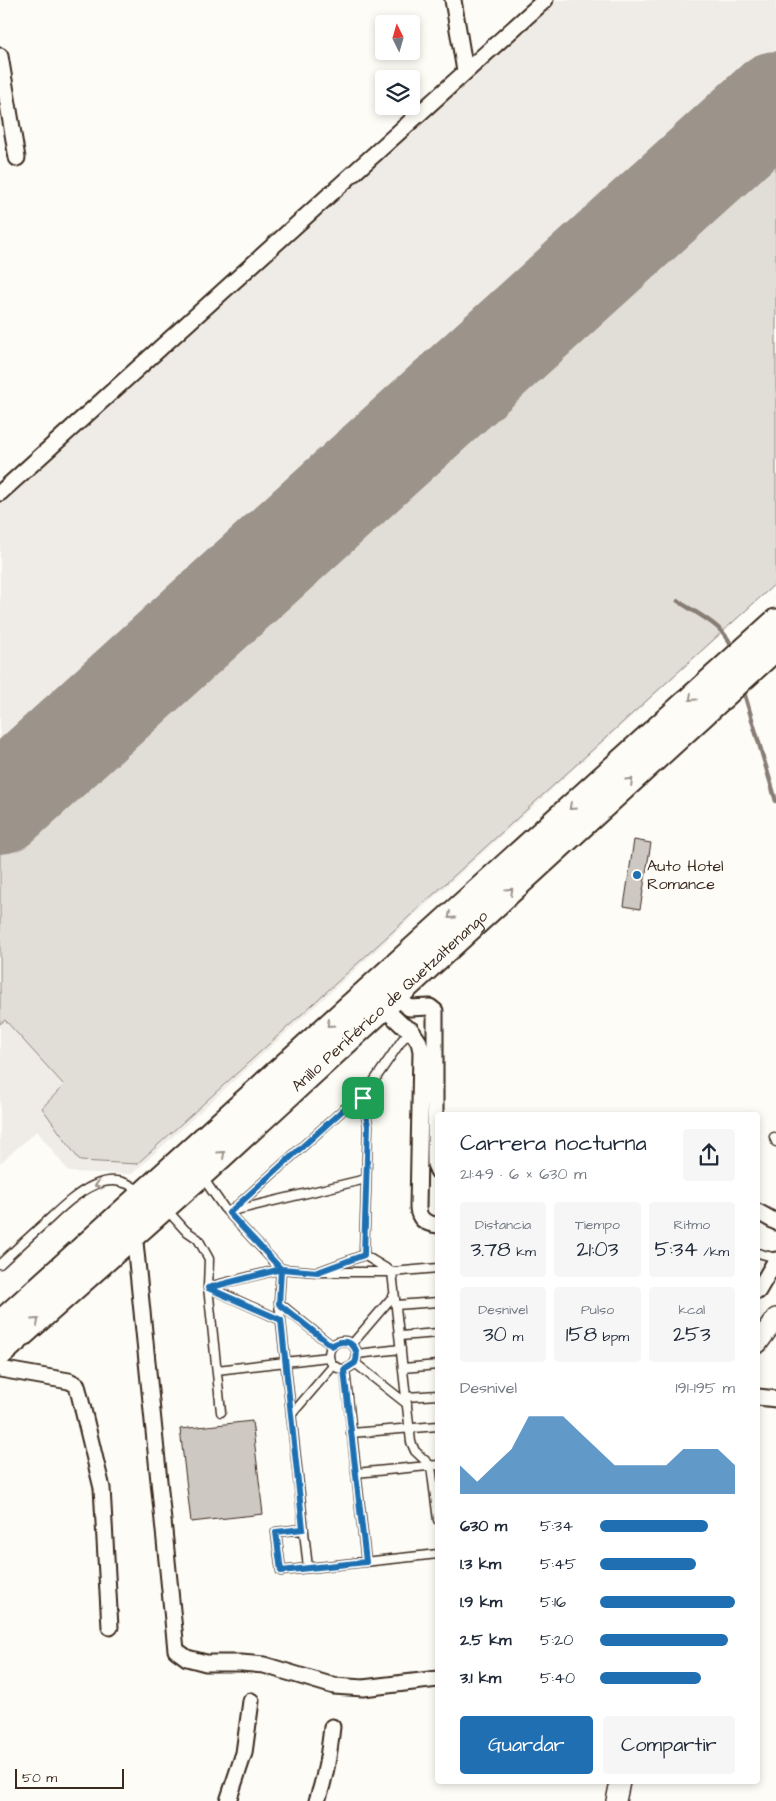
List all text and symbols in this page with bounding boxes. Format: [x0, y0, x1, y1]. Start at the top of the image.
north arrow [375, 15, 420, 60]
map controls [375, 15, 420, 115]
button: layers [375, 70, 420, 115]
one-way arrow [689, 692, 698, 701]
one-way arrow [624, 778, 633, 787]
one-way arrow [568, 801, 577, 810]
place label: Auto Hotel Romance [647, 855, 724, 895]
marker: Auto Hotel Romance [631, 869, 643, 881]
one-way arrow [504, 888, 513, 897]
street label: Anillo Periférico de Quetzaltenango [287, 905, 493, 1097]
one-way arrow [447, 910, 456, 919]
one-way arrow [327, 1019, 336, 1028]
pin [342, 1077, 384, 1119]
icon: arrive [349, 1084, 377, 1112]
text: Carrera nocturna [460, 1128, 647, 1159]
button: share [683, 1129, 735, 1181]
one-way arrow [217, 1151, 226, 1160]
text: 21:49 · 6 × 630 m [460, 1163, 586, 1185]
one-way arrow [94, 1179, 102, 1189]
text: Distancia [475, 1215, 531, 1235]
text: Tiempo [575, 1215, 620, 1235]
text: Ritmo [674, 1215, 710, 1235]
text: 3.78 [471, 1235, 511, 1264]
text: 21:03 [576, 1235, 619, 1264]
text: 5:34 [654, 1235, 698, 1264]
text: km [511, 1242, 536, 1262]
text: /km [698, 1242, 729, 1262]
text: Desnivel [478, 1300, 528, 1320]
text: Pulso [581, 1300, 614, 1320]
text: kcal [678, 1300, 705, 1320]
one-way arrow [31, 1318, 40, 1327]
text: 30 [483, 1320, 507, 1349]
text: 158 [566, 1320, 597, 1349]
text: 253 [673, 1320, 711, 1349]
text: m [507, 1327, 523, 1347]
text: bpm [597, 1327, 629, 1347]
text: Desnivel [460, 1377, 517, 1399]
text: 191–195 m [675, 1377, 735, 1399]
text: 630 m [460, 1515, 507, 1537]
text: 5:34 [540, 1515, 573, 1537]
text: 1.3 km [460, 1553, 501, 1575]
text: 5:45 [540, 1553, 576, 1575]
text: 1.9 km [460, 1591, 502, 1613]
text: 5:16 [540, 1591, 566, 1613]
text: 2.5 km [460, 1629, 511, 1651]
text: 5:20 [540, 1629, 573, 1651]
text: 3.1 km [460, 1667, 501, 1689]
text: 5:40 [540, 1667, 575, 1689]
button: Guardar [460, 1716, 593, 1774]
button: Compartir [603, 1716, 735, 1774]
scale bar [15, 1766, 124, 1789]
text: 50 m [22, 1768, 57, 1788]

